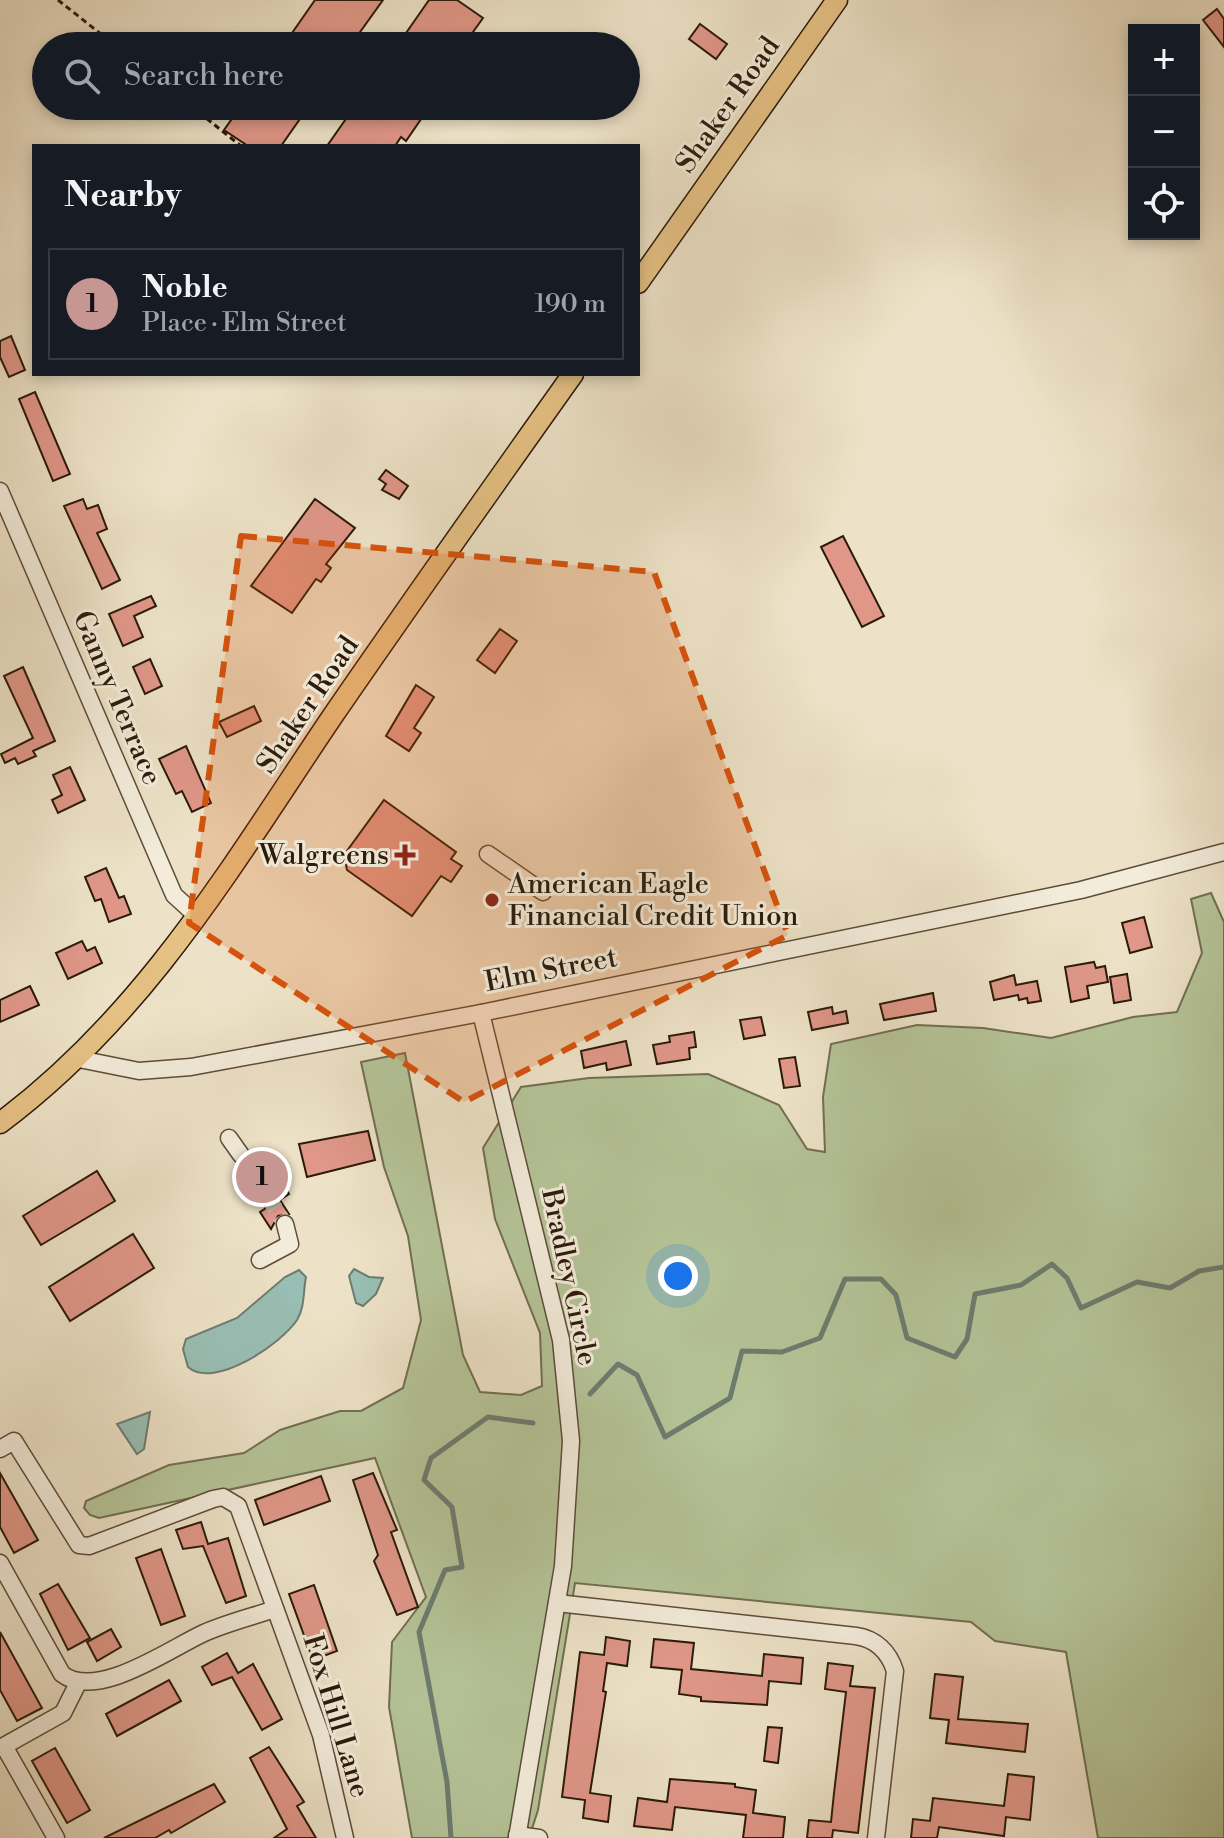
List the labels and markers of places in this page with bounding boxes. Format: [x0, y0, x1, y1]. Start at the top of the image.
place label: Walgreens [258, 838, 389, 873]
marker: Walgreens [396, 846, 414, 864]
place label: American Eagle Financial Credit Union [507, 867, 799, 934]
marker: American Eagle Financial Credit Union [483, 891, 501, 909]
pin: 1 [236, 1147, 288, 1207]

